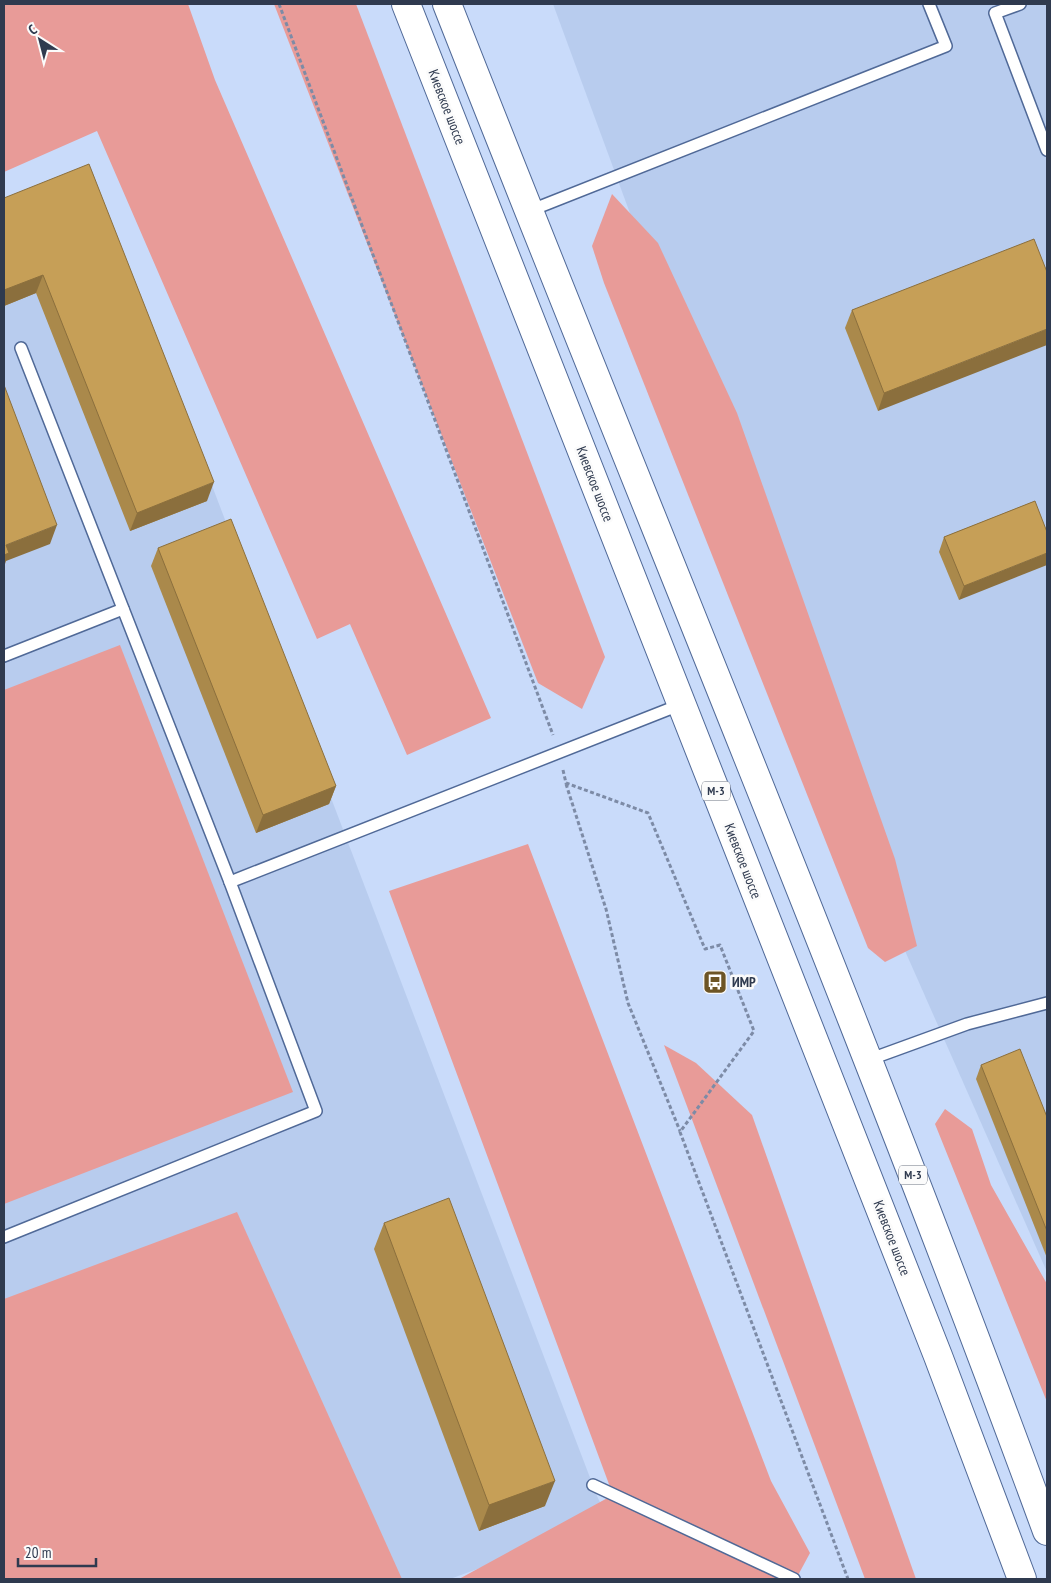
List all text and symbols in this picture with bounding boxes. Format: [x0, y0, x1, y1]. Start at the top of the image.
north arrow [15, 15, 65, 65]
text: С [24, 20, 41, 39]
street label: Киевское шоссе [424, 67, 470, 147]
street label: Киевское шоссе [572, 444, 618, 524]
road number: М-3 [702, 781, 730, 800]
street label: Киевское шоссе [720, 821, 766, 901]
bus stop icon: ИМР [702, 969, 728, 995]
place label: ИМР [732, 973, 756, 991]
road number: М-3 [899, 1166, 927, 1184]
street label: Киевское шоссе [869, 1198, 915, 1278]
scale bar [18, 1536, 95, 1568]
text: 20 m [25, 1543, 51, 1562]

